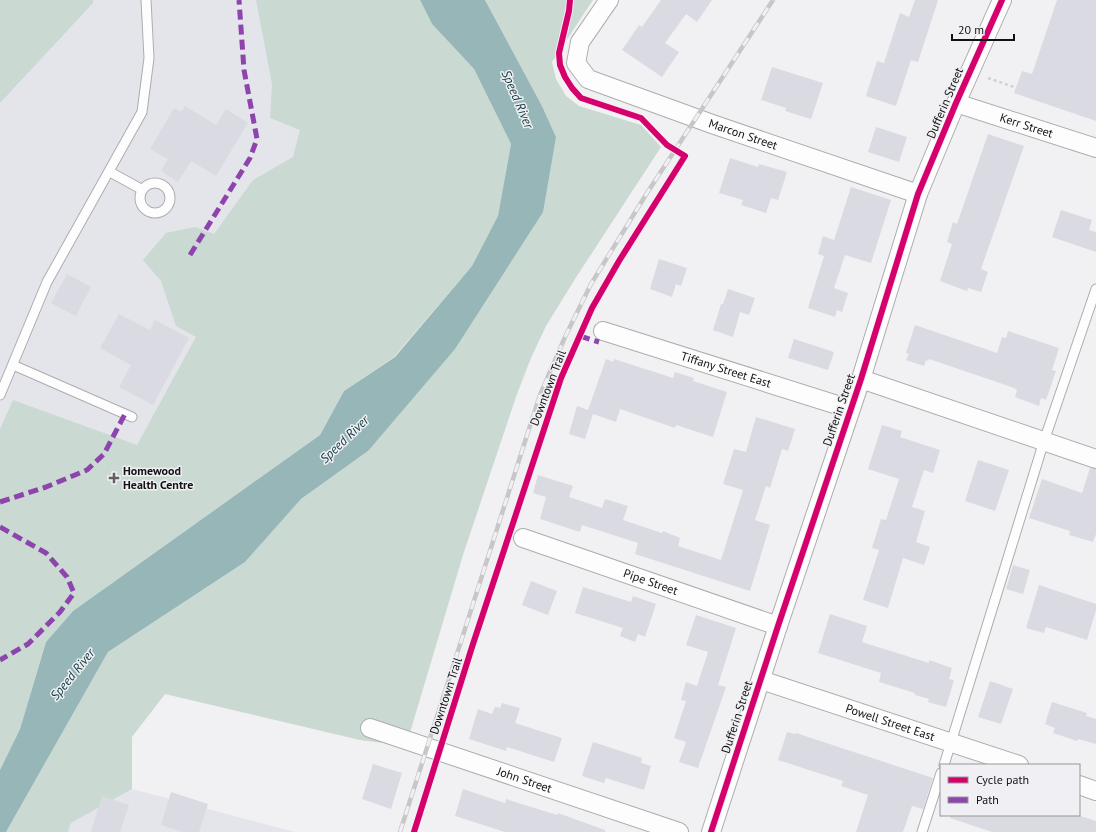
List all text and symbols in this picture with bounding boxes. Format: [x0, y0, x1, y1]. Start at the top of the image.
scale bar [952, 16, 1014, 42]
text: 20 m [958, 22, 984, 37]
street label: Dufferin Street [923, 65, 966, 141]
water label: Speed River [498, 67, 538, 132]
street label: Kerr Street [998, 110, 1055, 141]
street label: Marcon Street [707, 115, 779, 153]
street label: Downtown Trail [526, 347, 569, 428]
street label: Tiffany Street East [679, 348, 773, 391]
street label: Dufferin Street [819, 372, 858, 448]
water label: Speed River [316, 411, 373, 467]
place label: Homewood Health Centre [123, 463, 193, 492]
marker: Homewood Health Centre [108, 472, 120, 484]
street label: Pipe Street [622, 565, 680, 598]
water label: Speed River [46, 644, 99, 704]
street label: Downtown Trail [426, 655, 465, 736]
street label: Dufferin Street [718, 679, 755, 755]
street label: Powell Street East [844, 700, 937, 744]
street label: John Street [494, 763, 554, 796]
legend [940, 764, 1080, 816]
text: Cycle path [976, 772, 1029, 787]
text: Path [976, 792, 999, 807]

